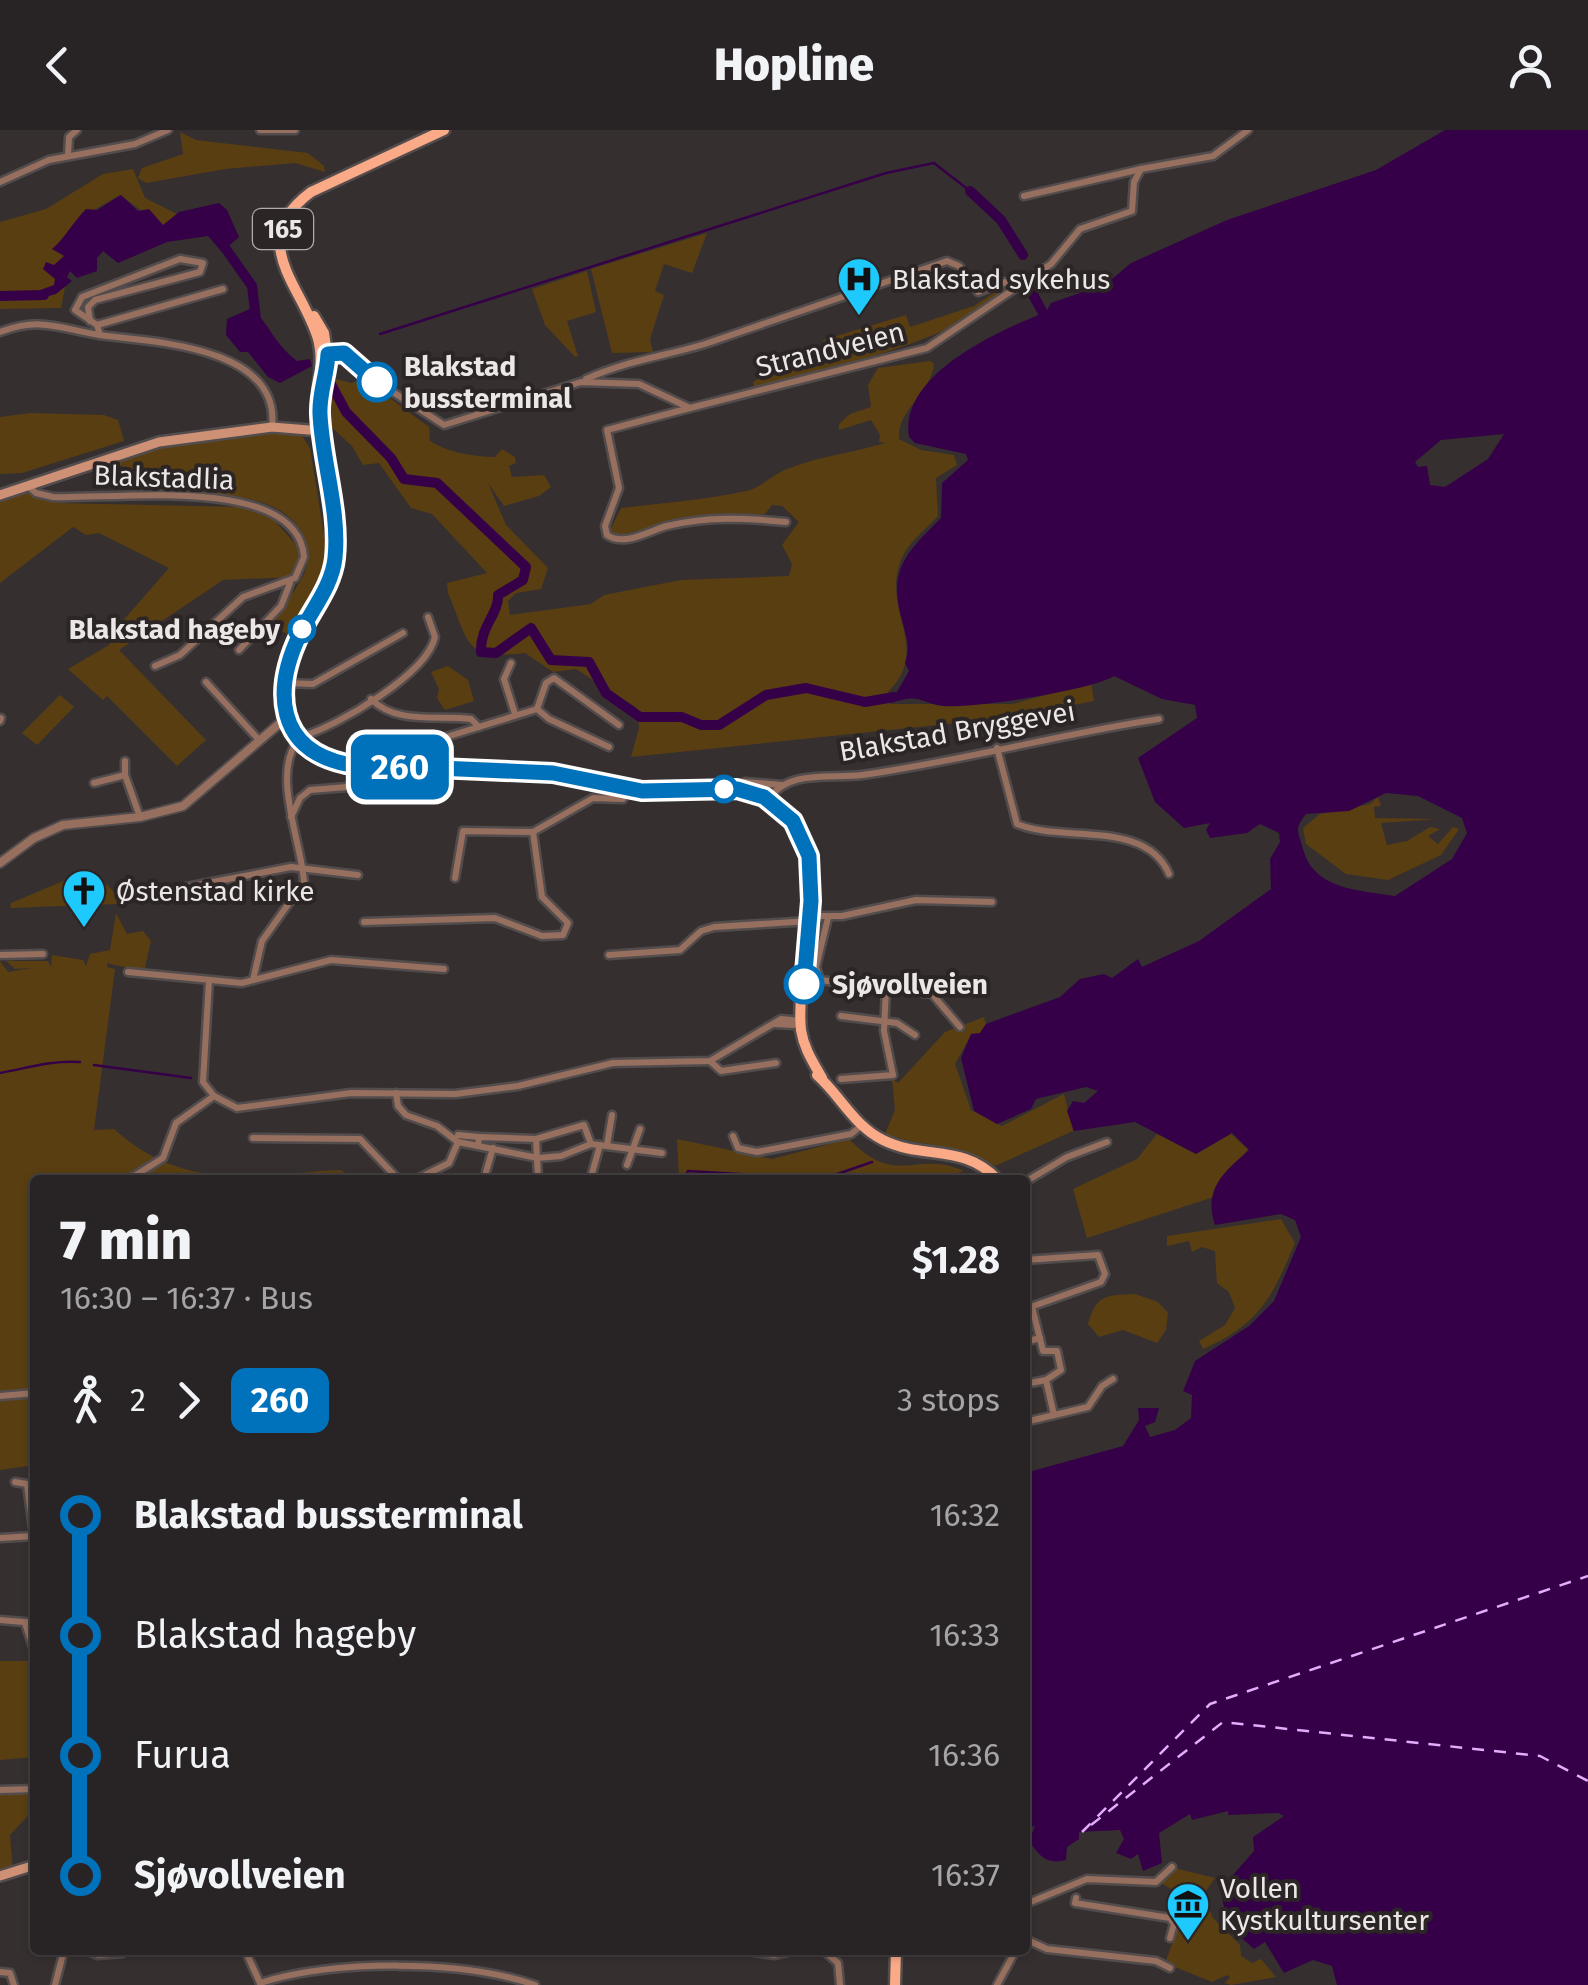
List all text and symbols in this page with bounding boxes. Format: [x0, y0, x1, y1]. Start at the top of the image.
icon: back [30, 38, 85, 93]
text: Hopline [714, 38, 874, 92]
icon: person [1503, 38, 1558, 93]
road number: 165 [253, 209, 313, 249]
hospital icon: Blakstad sykehus [836, 256, 882, 317]
place label: Blakstad sykehus [892, 263, 1110, 296]
street label: Strandveien [752, 315, 908, 384]
place label: Blakstad bussterminal [404, 350, 572, 415]
marker: Blakstad bussterminal [358, 363, 396, 401]
street label: Blakstadlia [93, 459, 235, 496]
place label: Blakstad hageby [69, 613, 280, 646]
marker: Blakstad hageby [289, 616, 315, 642]
street label: Blakstad Bryggevei [836, 694, 1078, 769]
line badge: 260 [342, 734, 458, 800]
text: 260 [371, 746, 429, 788]
unlabelled marker [711, 776, 737, 802]
church icon: Østenstad kirke [61, 868, 107, 929]
place label: Østenstad kirke [116, 875, 315, 908]
marker: Sjøvollveien [785, 965, 823, 1003]
place label: Sjøvollveien [832, 968, 988, 1001]
text: 7 min [60, 1208, 192, 1274]
text: $1.28 [912, 1237, 1000, 1283]
text: 16:30 – 16:37 · Bus [60, 1279, 313, 1317]
icon: walk [60, 1373, 115, 1428]
icon: forward [161, 1373, 216, 1428]
text: 260 [251, 1379, 309, 1421]
text: 2 [130, 1381, 146, 1419]
text: 3 stops [897, 1381, 1000, 1419]
text: Blakstad bussterminal [134, 1492, 523, 1538]
text: 16:32 [930, 1496, 1000, 1534]
text: Blakstad hageby [134, 1612, 416, 1658]
text: 16:33 [929, 1616, 1000, 1654]
text: Furua [134, 1732, 231, 1778]
text: 16:36 [928, 1736, 1000, 1774]
text: Sjøvollveien [134, 1852, 346, 1898]
text: 16:37 [931, 1856, 1000, 1894]
place label: Vollen Kystkultursenter [1220, 1872, 1429, 1937]
museum icon: Vollen Kystkultursenter [1165, 1881, 1211, 1942]

